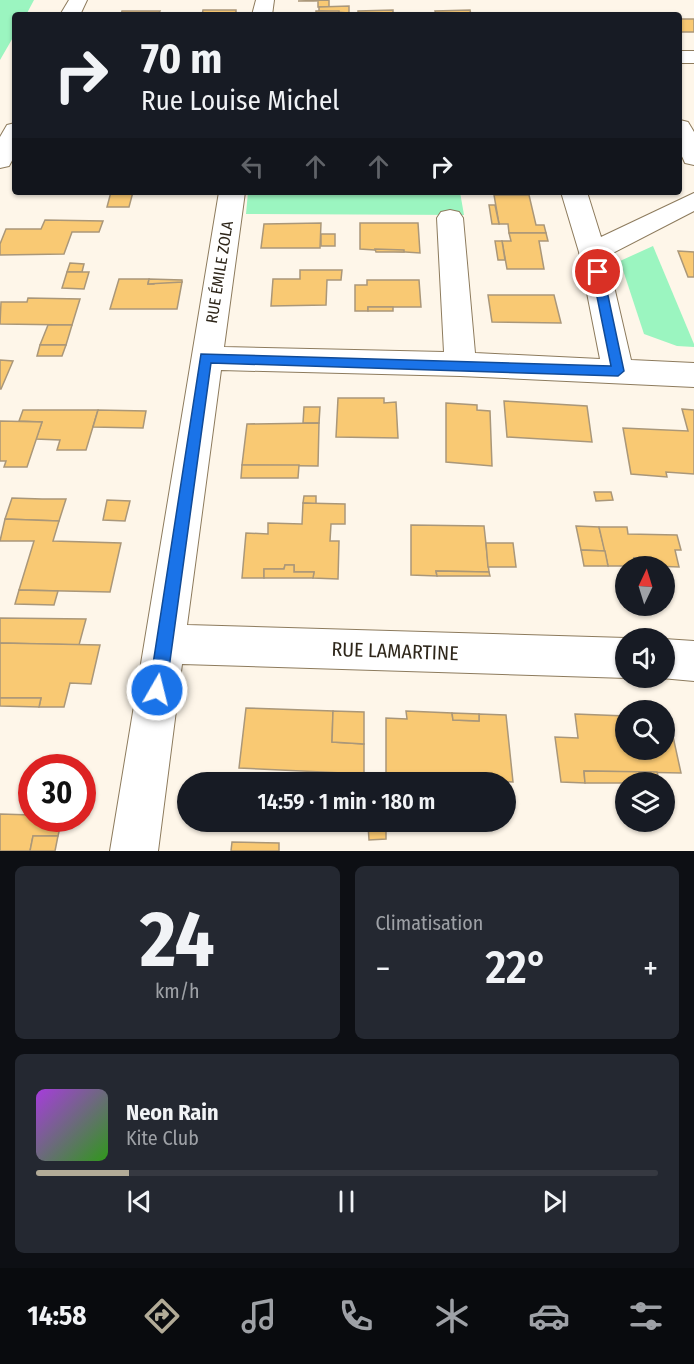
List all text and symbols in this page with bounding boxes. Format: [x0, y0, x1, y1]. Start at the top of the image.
text: 70 m [141, 34, 222, 84]
icon: right [42, 36, 120, 114]
text: Rue Louise Michel [141, 85, 339, 117]
icon: left [236, 150, 269, 183]
icon: ahead [299, 150, 332, 183]
icon: ahead [362, 150, 395, 183]
icon: right [425, 150, 458, 183]
street label: RUE ÉMILE ZOLA [202, 219, 237, 325]
pin [572, 246, 623, 297]
icon: arrive [581, 255, 614, 288]
north arrow [615, 556, 675, 616]
map controls [615, 556, 675, 832]
button: sound [615, 628, 675, 688]
street label: RUE LAMARTINE [331, 637, 459, 665]
position arrow [125, 658, 189, 722]
button: search [615, 700, 675, 760]
speed limit sign: 30 [18, 754, 96, 832]
button: layers [615, 772, 675, 832]
text: 14:59 · 1 min · 180 m [258, 788, 435, 815]
text: 24 [140, 893, 215, 987]
text: Climatisation [376, 911, 483, 935]
text: 22° [485, 941, 548, 995]
text: − [376, 949, 390, 989]
text: + [643, 949, 658, 989]
text: km/h [155, 979, 200, 1003]
text: Neon Rain [126, 1099, 219, 1126]
text: Kite Club [126, 1126, 199, 1150]
icon: previous [123, 1185, 156, 1218]
icon: pause [330, 1185, 363, 1218]
icon: next [538, 1185, 571, 1218]
icon: directions [141, 1295, 183, 1337]
icon: music [238, 1295, 280, 1337]
icon: phone [335, 1295, 377, 1337]
icon: climate [431, 1295, 473, 1337]
icon: car [528, 1295, 570, 1337]
icon: filters [625, 1295, 667, 1337]
text: 14:58 [27, 1300, 87, 1332]

